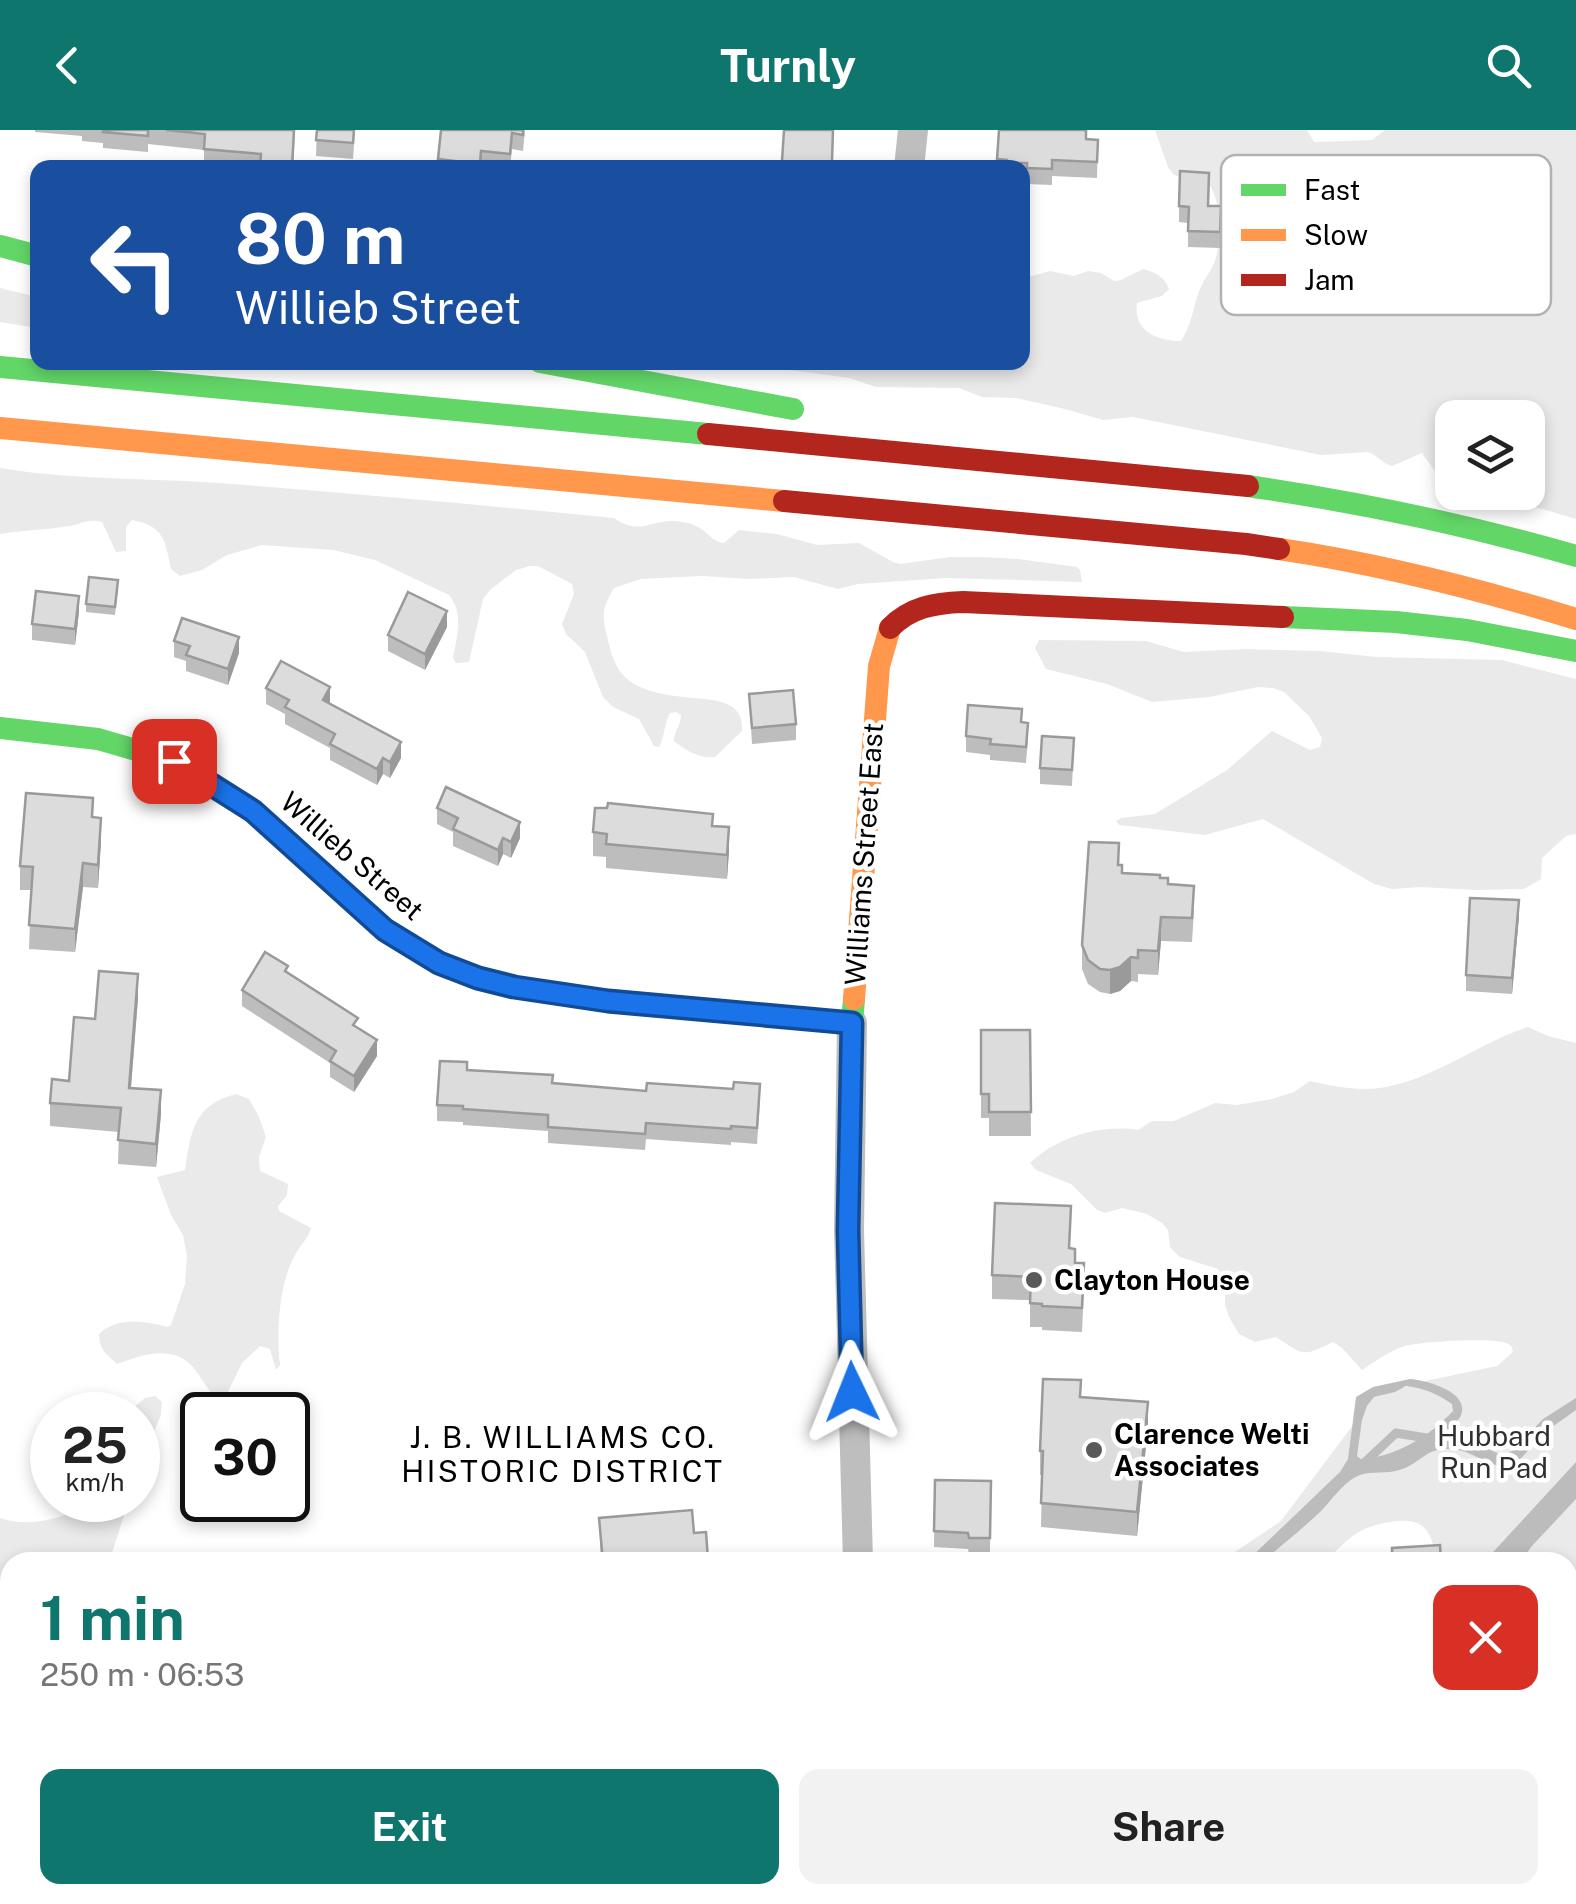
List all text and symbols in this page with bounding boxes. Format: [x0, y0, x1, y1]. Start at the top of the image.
icon: back [40, 38, 95, 93]
icon: search [1481, 38, 1536, 93]
text: Turnly [720, 39, 856, 92]
legend [1221, 155, 1551, 315]
text: Fast [1304, 173, 1360, 206]
text: 80 m [235, 197, 405, 280]
icon: left [70, 200, 200, 330]
text: Slow [1304, 218, 1368, 251]
text: Jam [1304, 263, 1355, 296]
text: Willieb Street [235, 281, 521, 334]
map controls [1435, 400, 1545, 510]
button: layers [1435, 400, 1545, 510]
pin [132, 719, 217, 804]
street label: Williams Street East [838, 721, 889, 987]
icon: arrive [147, 734, 202, 789]
street label: Willieb Street [274, 785, 430, 927]
place label: Clayton House [1054, 1263, 1250, 1296]
marker: Clayton House [1023, 1269, 1045, 1291]
position arrow [800, 1340, 904, 1444]
speed limit sign: 30 [180, 1392, 310, 1522]
text: 25 [62, 1415, 128, 1474]
place label: Clarence Welti Associates [1114, 1417, 1310, 1482]
district label: J. B. WILLIAMS CO. HISTORIC DISTRICT [401, 1419, 725, 1489]
park label: Hubbard Run Pad [1437, 1419, 1551, 1484]
marker: Clarence Welti Associates [1083, 1439, 1105, 1461]
text: km/h [66, 1467, 124, 1497]
text: 1 min [40, 1583, 185, 1654]
button: close [1433, 1585, 1538, 1690]
text: 250 m · 06:53 [40, 1656, 244, 1693]
button: Exit [40, 1769, 779, 1884]
button: Share [799, 1769, 1538, 1884]

